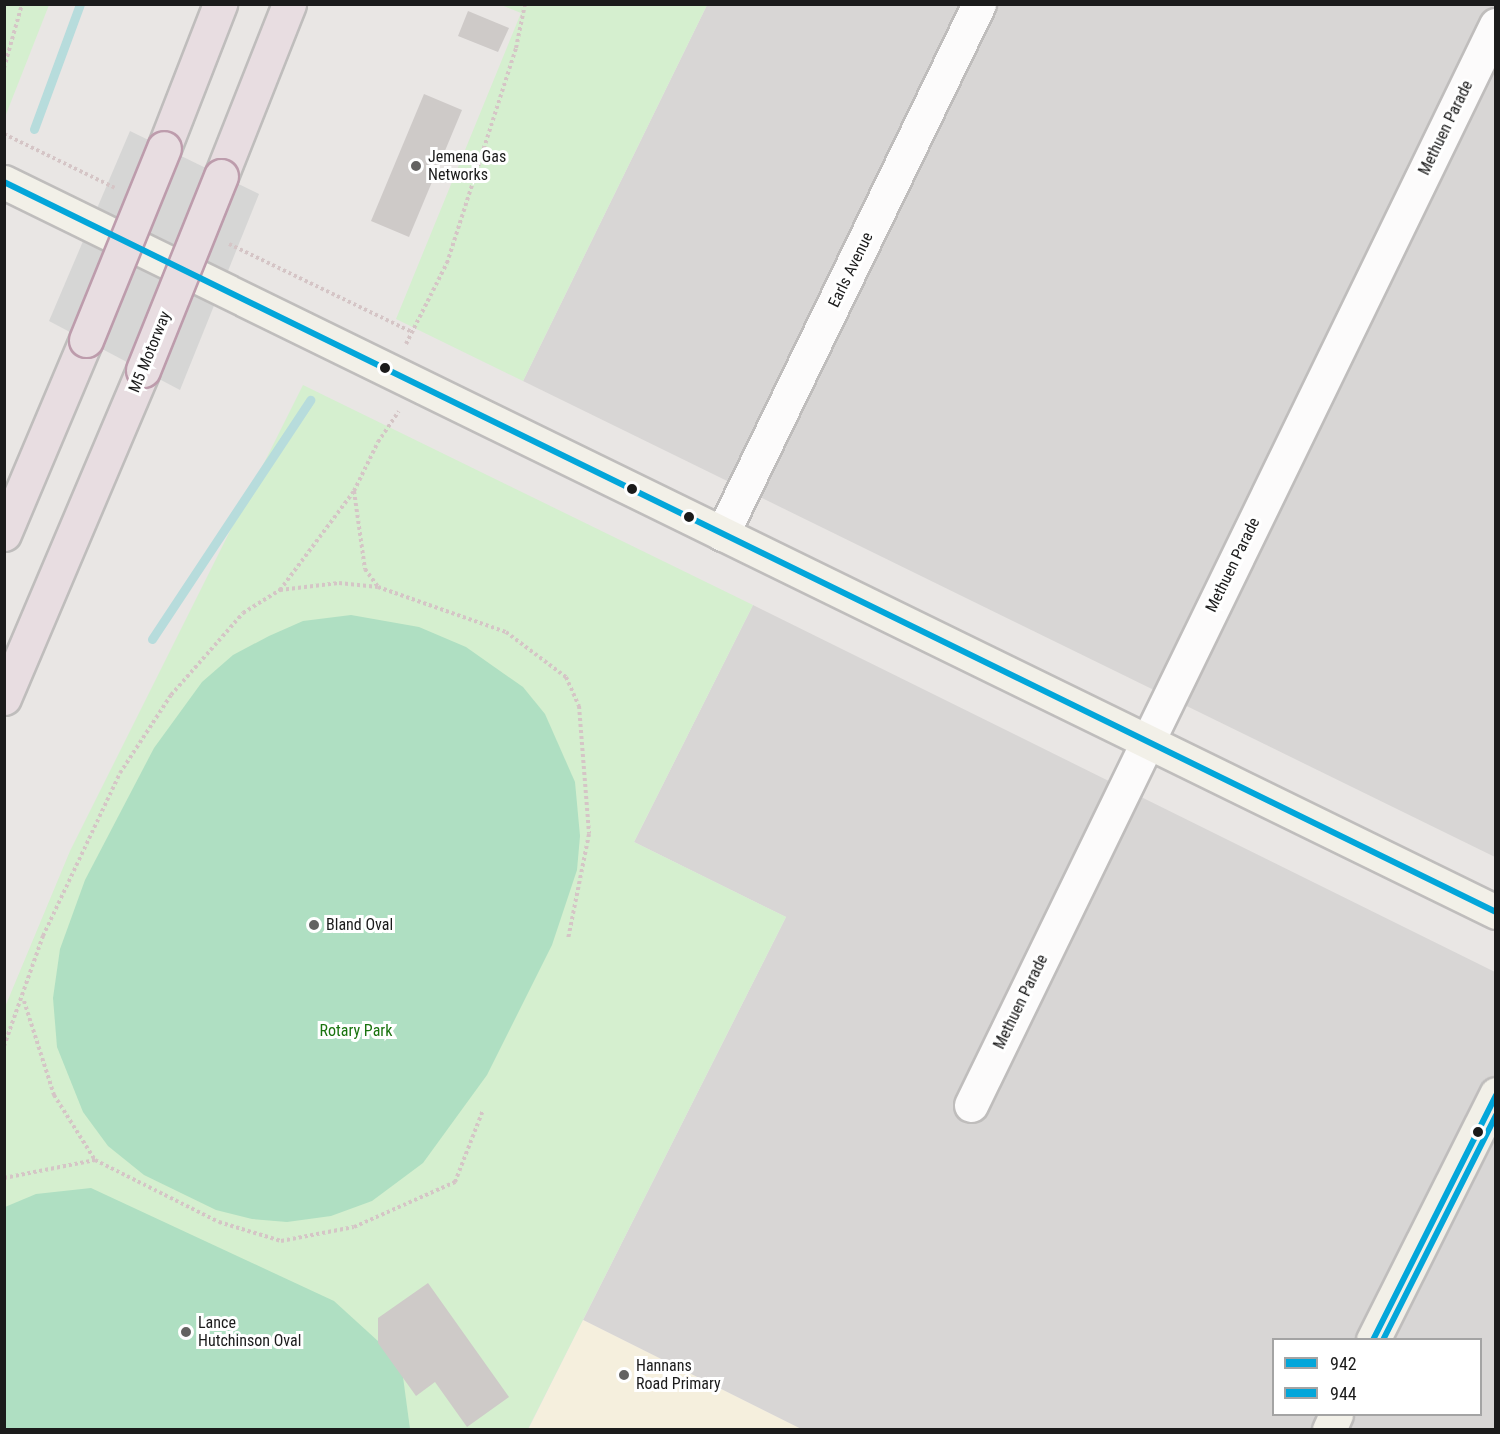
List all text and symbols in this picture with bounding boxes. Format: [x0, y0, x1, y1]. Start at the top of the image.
street label: Methuen Parade [1415, 78, 1477, 178]
place label: Jemena Gas Networks [428, 147, 506, 185]
marker: Jemena Gas Networks [409, 159, 423, 173]
street label: Earls Avenue [825, 229, 877, 311]
street label: M5 Motorway [125, 309, 175, 395]
unlabelled marker [379, 362, 391, 374]
unlabelled marker [626, 483, 638, 495]
unlabelled marker [683, 511, 695, 523]
street label: Methuen Parade [1202, 515, 1264, 615]
place label: Bland Oval [326, 915, 393, 935]
marker: Bland Oval [307, 918, 321, 932]
street label: Methuen Parade [990, 952, 1052, 1052]
park label: Rotary Park [320, 1021, 392, 1041]
unlabelled marker [1472, 1126, 1484, 1138]
place label: Lance Hutchinson Oval [198, 1313, 301, 1351]
marker: Lance Hutchinson Oval [179, 1325, 193, 1339]
legend [1272, 1338, 1482, 1416]
text: 942 [1330, 1353, 1357, 1374]
place label: Hannans Road Primary [636, 1356, 721, 1394]
marker: Hannans Road Primary [617, 1368, 631, 1382]
text: 944 [1330, 1383, 1357, 1404]

